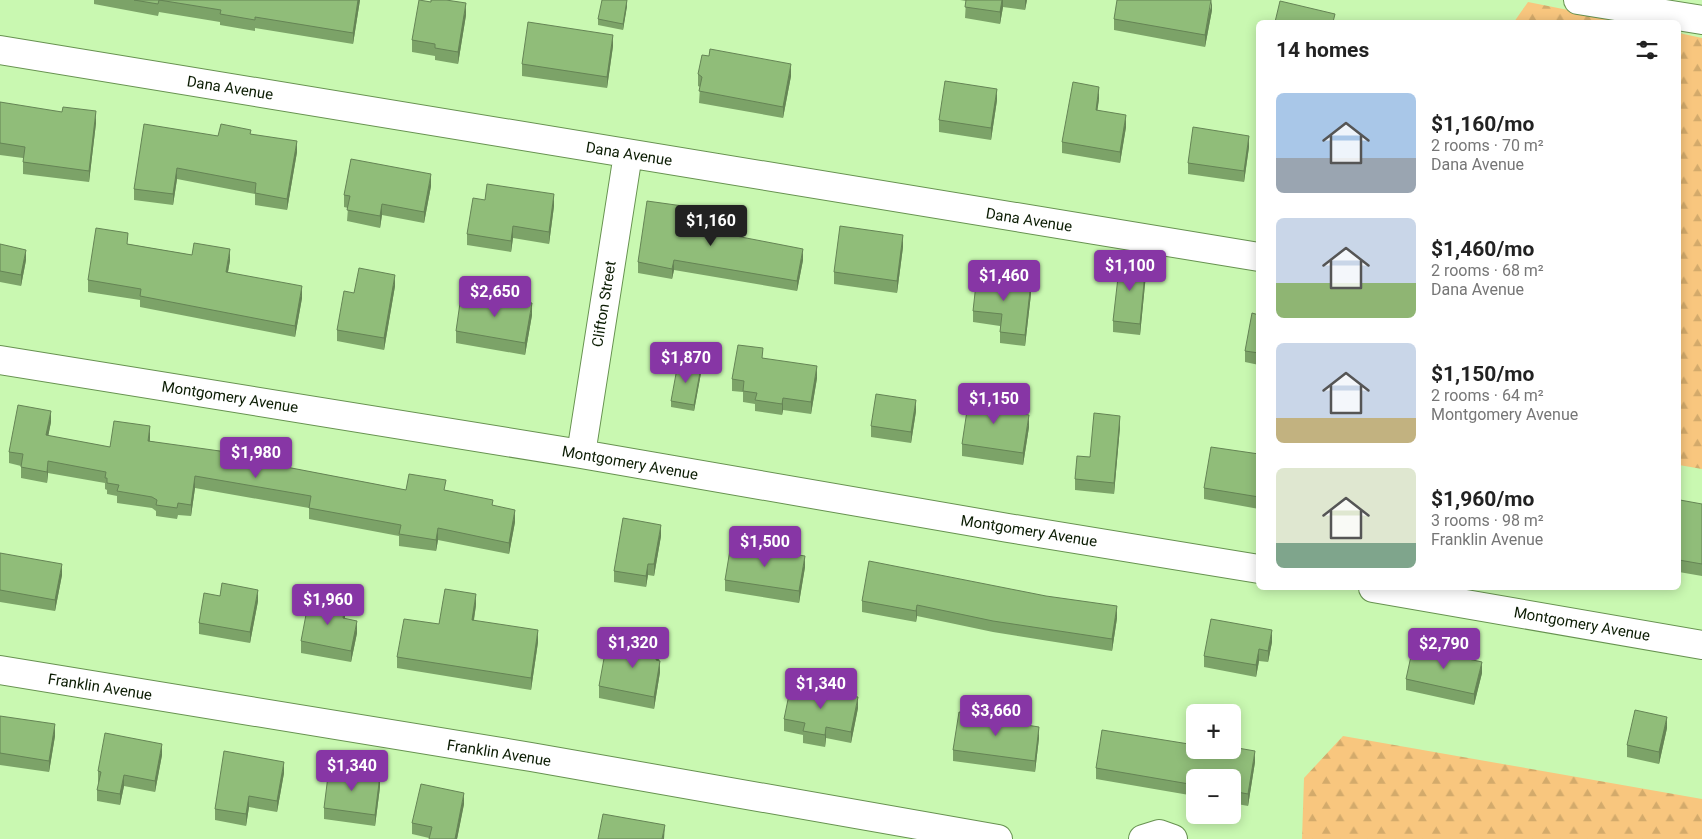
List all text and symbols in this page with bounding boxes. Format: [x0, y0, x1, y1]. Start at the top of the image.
icon: filters [1633, 36, 1661, 64]
text: 14 homes [1276, 38, 1369, 62]
street label: Dana Avenue [186, 72, 275, 104]
text: $1,160/mo [1431, 112, 1534, 136]
icon: home [1316, 113, 1376, 173]
text: 2 rooms · 70 m² [1431, 136, 1544, 155]
street label: Dana Avenue [585, 138, 674, 170]
text: Dana Avenue [1431, 155, 1524, 174]
pin: $1,160 [670, 204, 752, 247]
street label: Dana Avenue [985, 204, 1074, 236]
text: $1,160 [686, 211, 736, 230]
text: $1,460/mo [1431, 237, 1534, 261]
icon: home [1316, 238, 1376, 298]
pin: $1,100 [1089, 250, 1171, 292]
text: $1,100 [1105, 256, 1155, 275]
street label: Clifton Street [588, 259, 620, 348]
pin: $1,460 [963, 260, 1045, 302]
text: 2 rooms · 68 m² [1431, 261, 1544, 280]
text: $1,460 [979, 266, 1029, 285]
pin: $2,650 [454, 276, 536, 318]
text: Dana Avenue [1431, 280, 1524, 299]
text: $2,650 [470, 282, 520, 301]
pin: $1,870 [645, 342, 727, 384]
text: $1,870 [661, 348, 711, 367]
text: $1,150/mo [1431, 362, 1534, 386]
icon: home [1316, 363, 1376, 423]
street label: Montgomery Avenue [160, 377, 300, 417]
pin: $1,150 [953, 382, 1035, 425]
text: 2 rooms · 64 m² [1431, 386, 1544, 405]
text: $1,150 [969, 389, 1019, 408]
text: Montgomery Avenue [1431, 405, 1578, 424]
pin: $1,980 [215, 436, 297, 479]
street label: Montgomery Avenue [560, 442, 700, 484]
text: $1,980 [231, 443, 281, 462]
text: $1,960/mo [1431, 487, 1534, 511]
icon: home [1316, 488, 1376, 548]
street label: Montgomery Avenue [959, 511, 1099, 551]
text: 3 rooms · 98 m² [1431, 511, 1544, 530]
pin: $1,500 [724, 526, 806, 568]
text: Franklin Avenue [1431, 530, 1543, 549]
text: $1,500 [740, 532, 790, 551]
pin: $1,960 [287, 584, 369, 626]
text: $1,960 [303, 590, 353, 609]
street label: Montgomery Avenue [1512, 603, 1652, 645]
pin: $1,320 [592, 626, 674, 669]
pin: $2,790 [1403, 628, 1485, 670]
text: $1,320 [608, 633, 658, 652]
text: $2,790 [1419, 634, 1469, 653]
pin: $1,340 [780, 668, 862, 710]
street label: Franklin Avenue [47, 670, 153, 704]
text: $1,340 [796, 674, 846, 693]
pin: $3,660 [955, 694, 1037, 737]
text: $3,660 [971, 701, 1021, 720]
map controls [1186, 704, 1241, 824]
button: + [1186, 704, 1241, 759]
street label: Franklin Avenue [446, 736, 552, 770]
pin: $1,340 [311, 750, 393, 792]
text: $1,340 [327, 756, 377, 775]
button: − [1186, 769, 1241, 824]

